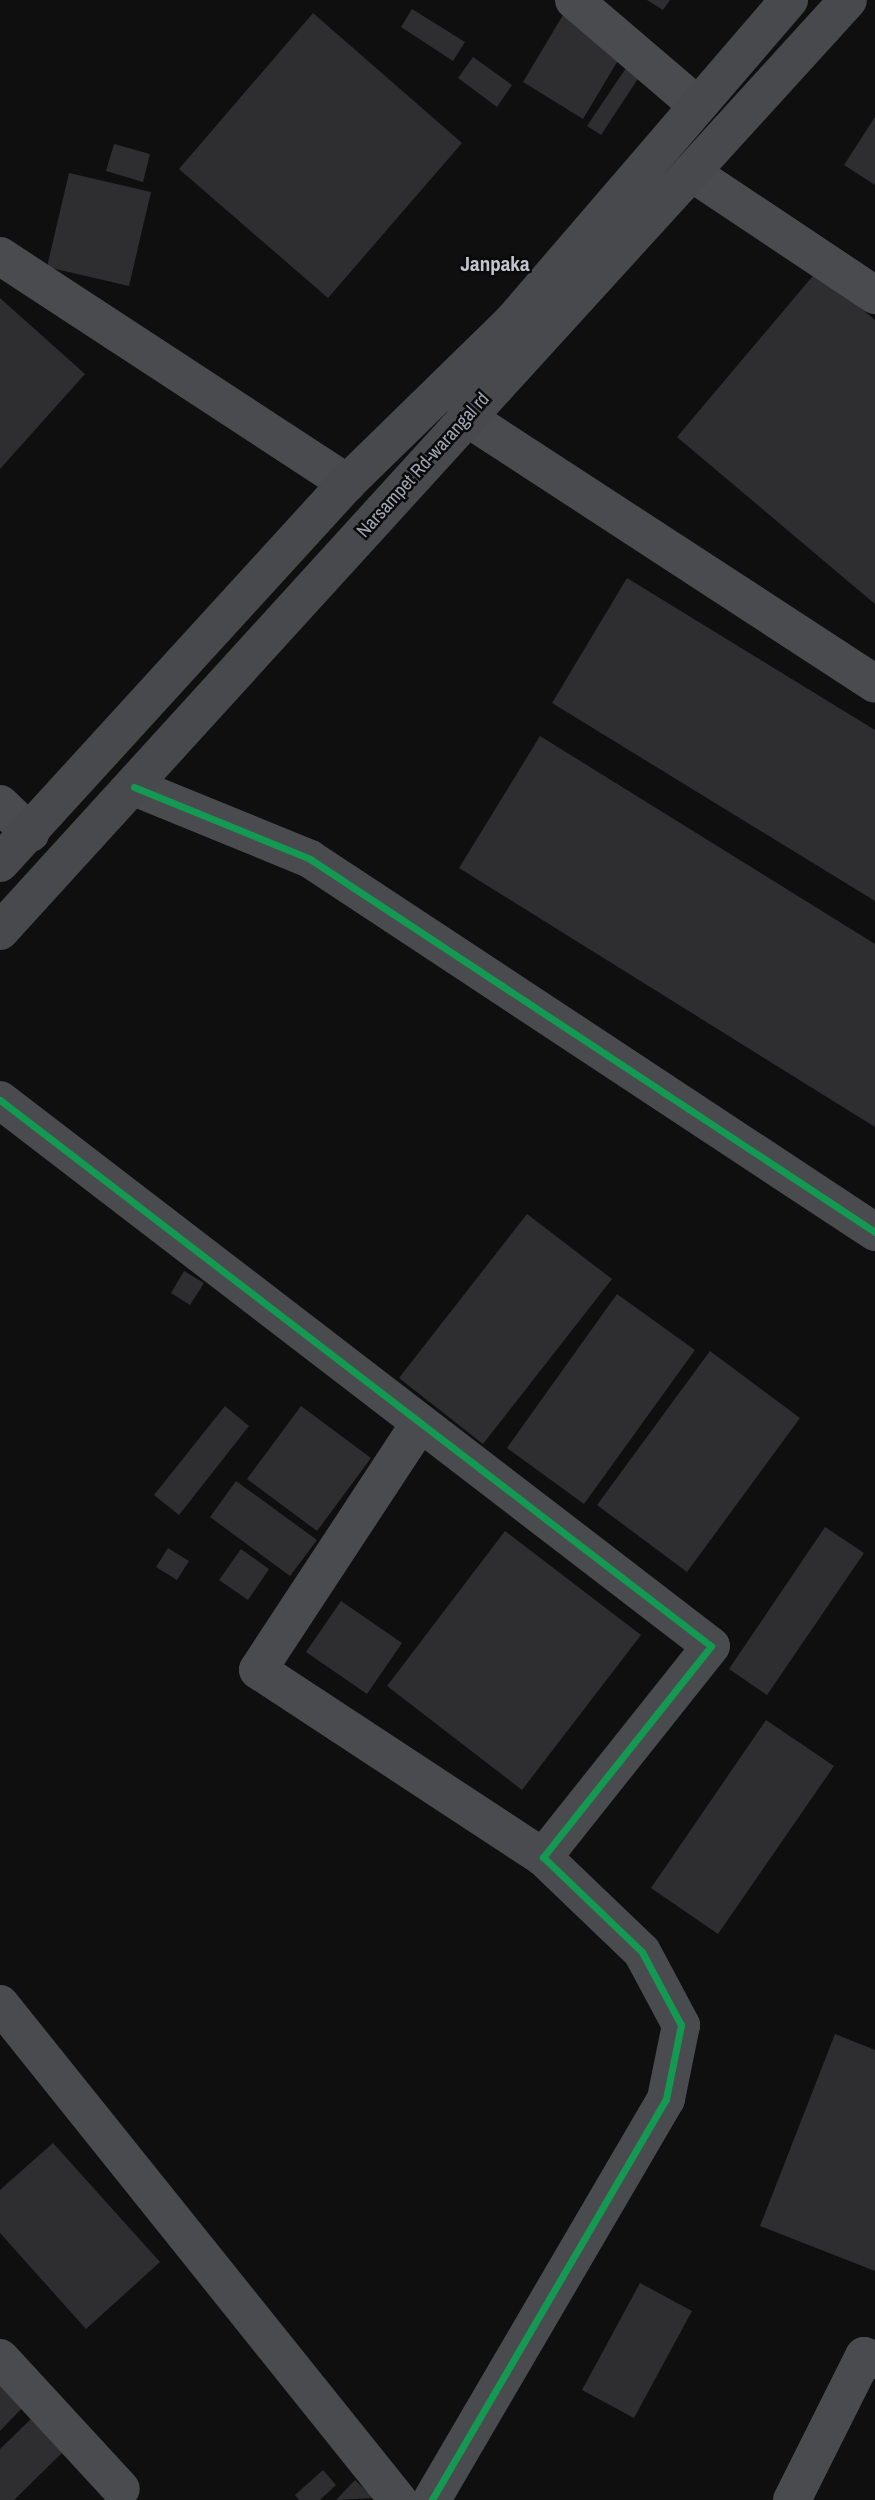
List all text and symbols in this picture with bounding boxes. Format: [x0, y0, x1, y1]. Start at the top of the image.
district label: Janpaka [461, 251, 529, 277]
street label: Narsampet Rd-warangal rd [352, 388, 494, 542]

